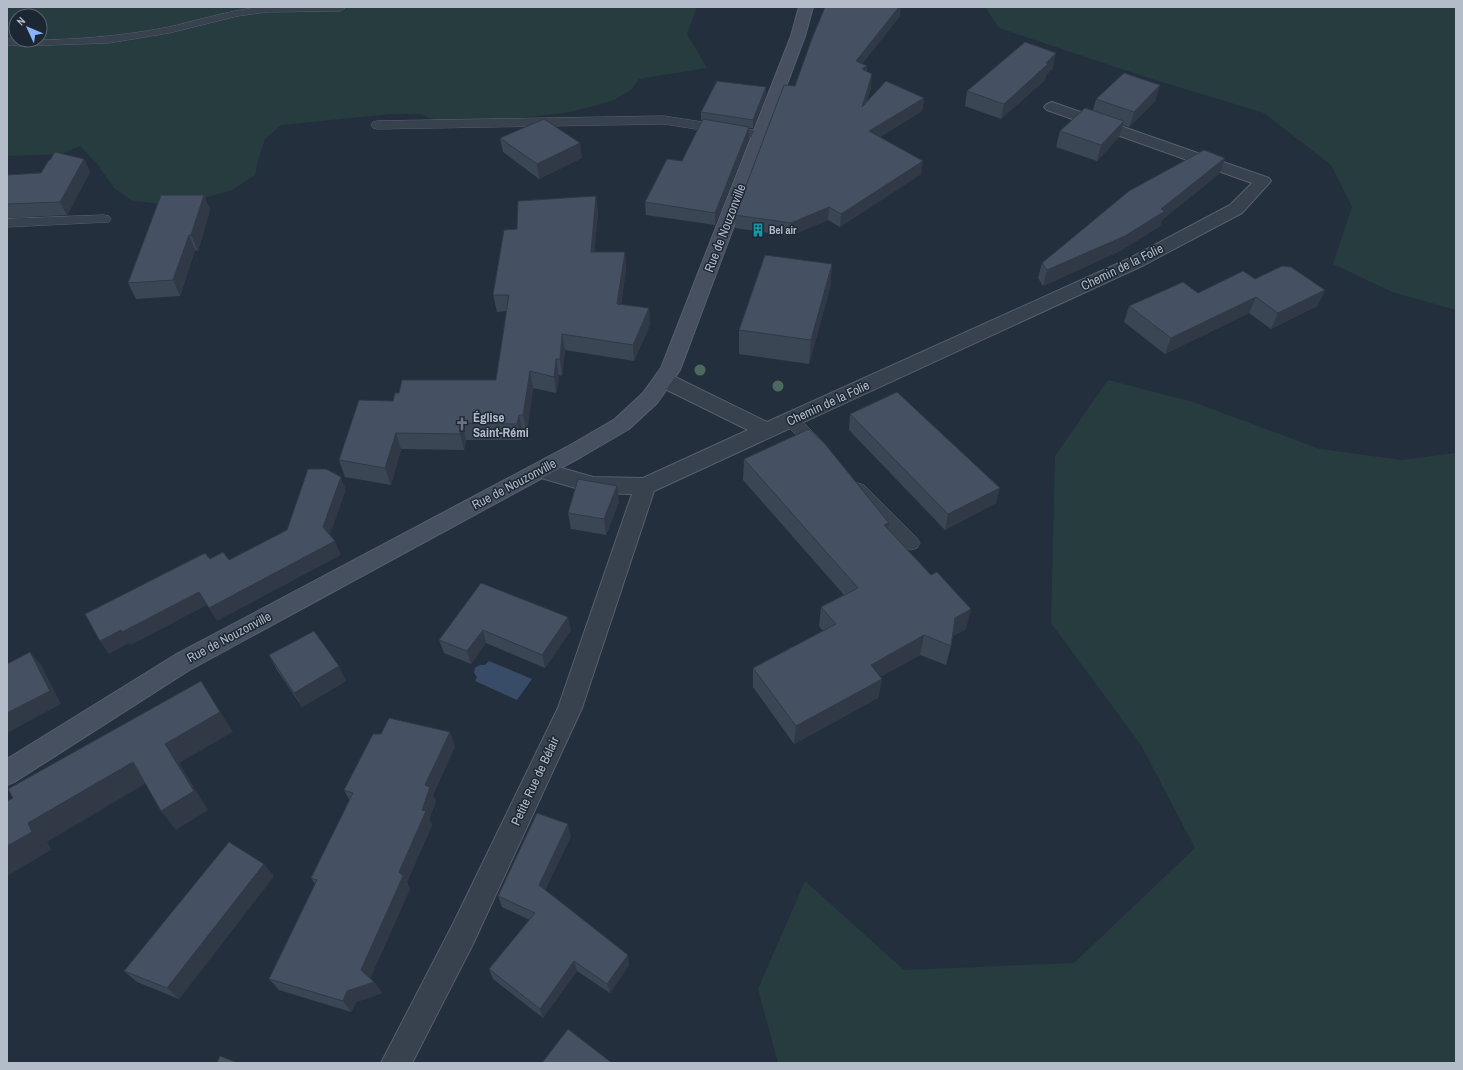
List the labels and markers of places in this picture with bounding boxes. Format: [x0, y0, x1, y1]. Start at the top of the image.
building icon: Bel air [750, 222, 766, 238]
place label: Bel air [769, 223, 797, 237]
place label: Église Saint-Rémi [473, 409, 529, 441]
church icon: Église Saint-Rémi [454, 416, 470, 432]

